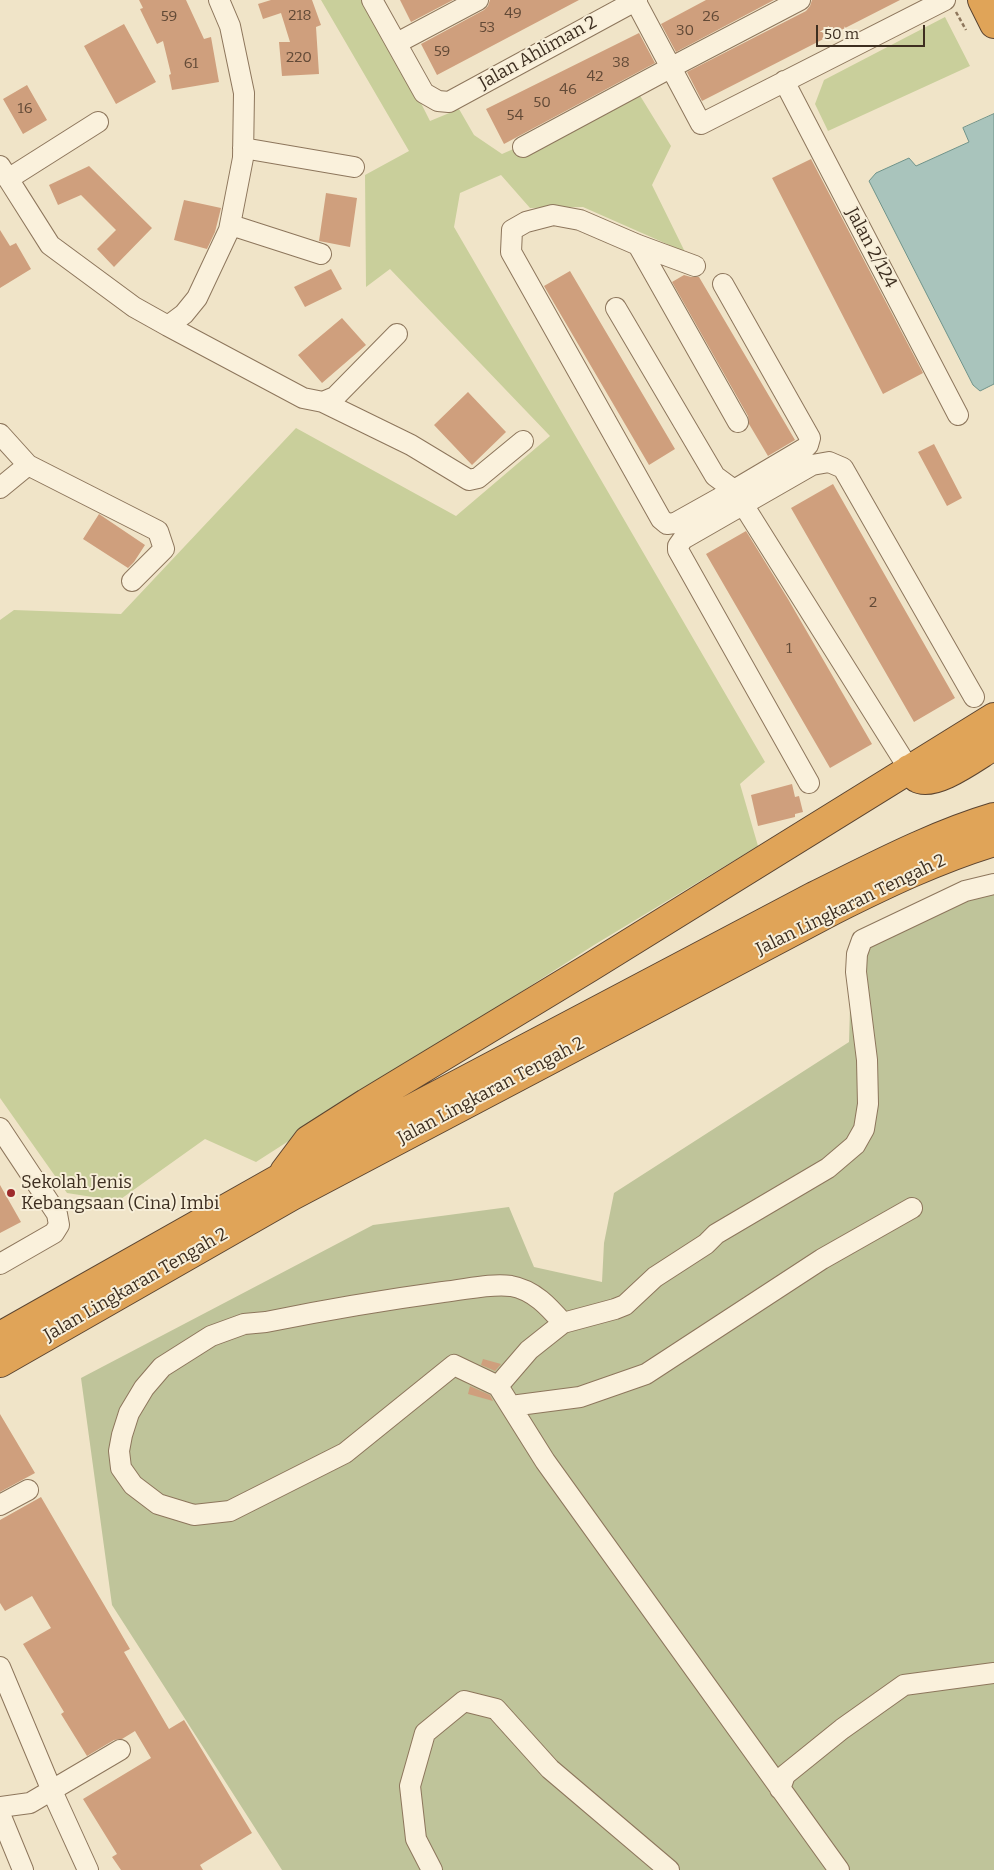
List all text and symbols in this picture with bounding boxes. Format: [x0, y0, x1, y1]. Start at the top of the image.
house number: 49 [504, 5, 522, 23]
house number: 218 [288, 7, 312, 25]
house number: 59 [161, 8, 177, 26]
house number: 26 [703, 8, 719, 26]
street label: Jalan Ahliman 2 [475, 12, 601, 94]
scale bar [819, 15, 928, 47]
house number: 53 [479, 19, 495, 37]
house number: 30 [676, 22, 694, 40]
text: 50 m [824, 25, 859, 43]
house number: 59 [434, 43, 450, 61]
house number: 220 [286, 49, 312, 67]
house number: 38 [612, 54, 630, 72]
house number: 61 [184, 55, 198, 73]
house number: 42 [587, 68, 603, 86]
house number: 46 [559, 81, 577, 99]
house number: 50 [533, 94, 551, 112]
house number: 16 [18, 100, 32, 118]
house number: 54 [507, 107, 523, 125]
street label: Jalan 2/124 [841, 204, 901, 292]
house number: 2 [869, 594, 877, 612]
house number: 1 [786, 640, 792, 658]
street label: Jalan Lingkaran Tengah 2 [753, 850, 949, 960]
street label: Jalan Lingkaran Tengah 2 [394, 1033, 588, 1149]
place label: Sekolah Jenis Kebangsaan (Cina) Imbi [21, 1172, 219, 1214]
marker: Sekolah Jenis Kebangsaan (Cina) Imbi [5, 1187, 17, 1199]
street label: Jalan Lingkaran Tengah 2 [40, 1224, 232, 1346]

